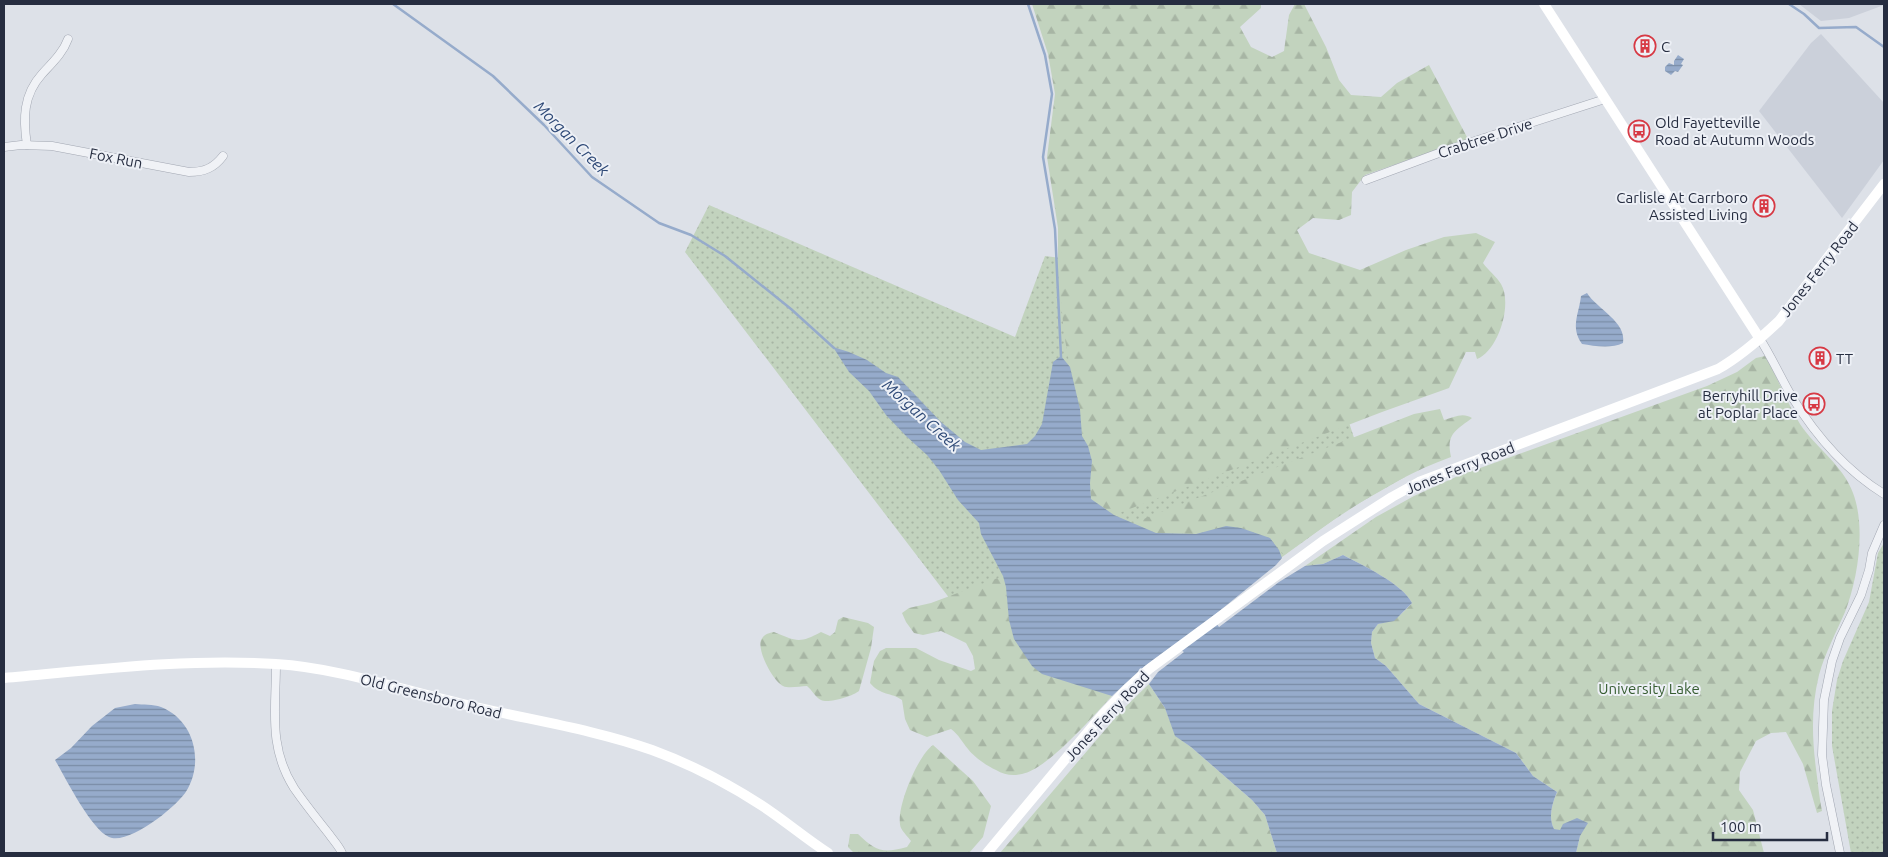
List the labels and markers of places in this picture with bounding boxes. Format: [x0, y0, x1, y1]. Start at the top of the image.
building icon: C [1633, 34, 1657, 58]
place label: C [1661, 38, 1670, 55]
place label: Old Fayetteville Road at Autumn Woods [1655, 114, 1814, 148]
bus stop icon: Old Fayetteville Road at Autumn Woods [1627, 119, 1651, 143]
place label: Carlisle At Carrboro Assisted Living [1616, 189, 1748, 223]
building icon: Carlisle At Carrboro Assisted Living [1752, 194, 1776, 218]
building icon: TT [1808, 346, 1832, 370]
place label: TT [1836, 350, 1854, 367]
place label: Berryhill Drive at Poplar Place [1698, 387, 1798, 421]
bus stop icon: Berryhill Drive at Poplar Place [1802, 392, 1826, 416]

